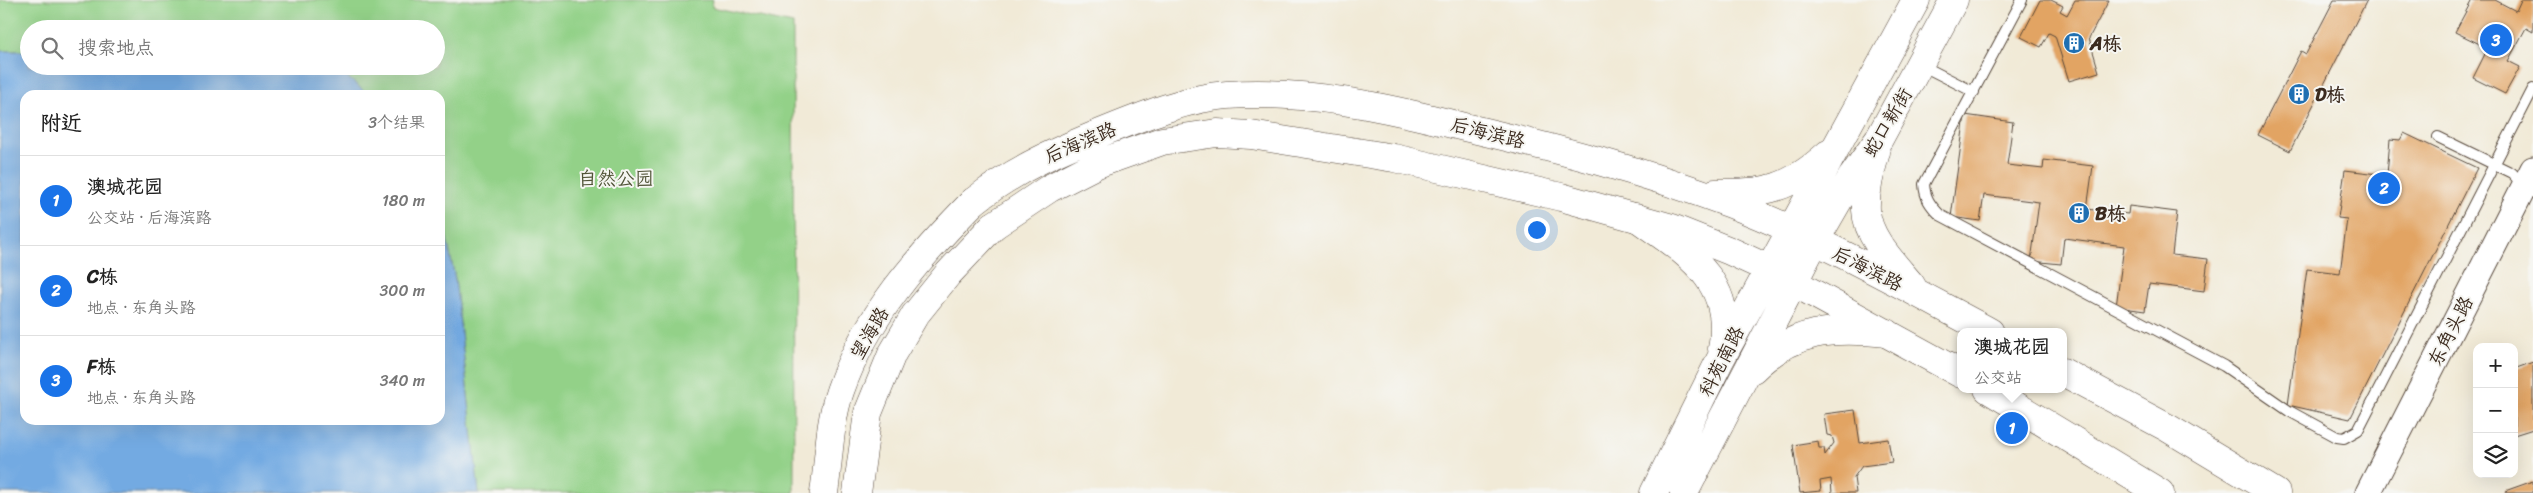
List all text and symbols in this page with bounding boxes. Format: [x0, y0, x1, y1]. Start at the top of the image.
search box [20, 20, 445, 75]
pin: 3 [2480, 21, 2512, 59]
place label: A栋 [2089, 27, 2121, 60]
text: 搜索地点 [78, 31, 154, 64]
building icon: A栋 [2062, 31, 2086, 55]
icon: search [38, 34, 66, 62]
place label: D栋 [2315, 78, 2345, 111]
street label: 蛇口新街 [1854, 81, 1921, 163]
building icon: D栋 [2287, 82, 2311, 106]
text: 附近 [40, 104, 82, 142]
street label: 后海滨路 [1447, 107, 1529, 158]
text: 3个结果 [368, 108, 425, 137]
street label: 后海滨路 [1039, 112, 1122, 172]
park label: 自然公园 [578, 162, 654, 195]
pin: 2 [2368, 169, 2400, 207]
text: 澳城花园 [87, 170, 163, 203]
text: 1 [53, 186, 59, 215]
text: 180 m [382, 186, 425, 215]
place label: B栋 [2095, 197, 2126, 230]
building icon: B栋 [2067, 201, 2091, 225]
text: 公交站 · 后海滨路 [87, 203, 212, 232]
your location [1524, 217, 1550, 243]
street label: 后海滨路 [1826, 236, 1909, 300]
text: C栋 [87, 260, 118, 293]
text: 2 [51, 276, 61, 305]
text: 300 m [380, 276, 425, 305]
street label: 东角头路 [2418, 290, 2482, 373]
text: 地点 · 东角头路 [87, 293, 196, 322]
street label: 望海路 [841, 300, 898, 366]
street label: 科苑南路 [1689, 320, 1753, 403]
popup [1957, 328, 2067, 393]
text: 澳城花园 [1974, 330, 2050, 363]
map controls [2473, 343, 2518, 478]
button: + [2473, 343, 2518, 388]
text: F栋 [87, 350, 116, 383]
text: 公交站 [1974, 363, 2022, 392]
text: 3 [52, 366, 60, 395]
text: 340 m [380, 366, 425, 395]
text: 地点 · 东角头路 [87, 383, 196, 412]
button: − [2473, 388, 2518, 433]
pin: 1 [1996, 409, 2028, 447]
button: layers [2473, 433, 2518, 478]

